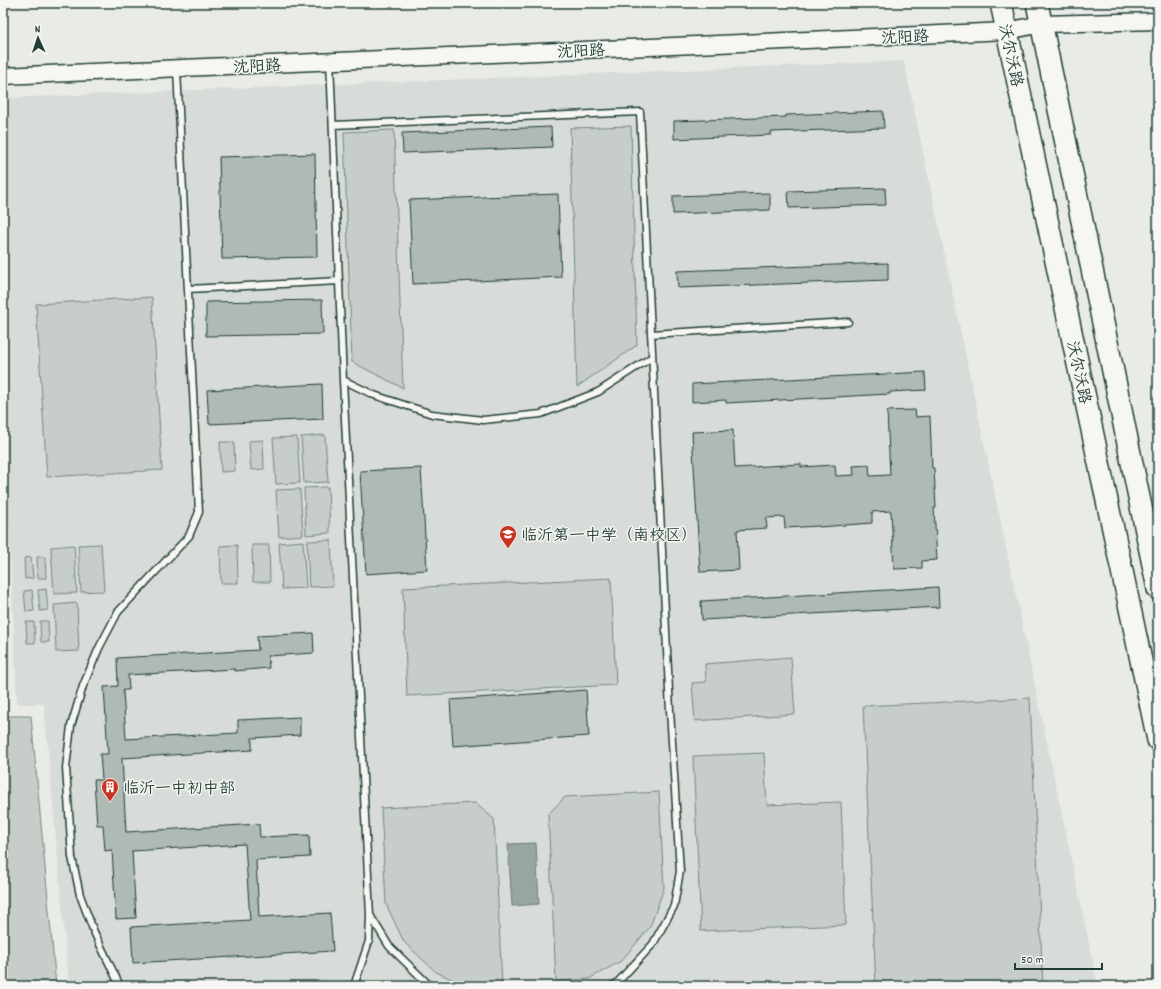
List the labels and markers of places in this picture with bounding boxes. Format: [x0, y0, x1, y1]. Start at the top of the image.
school or university icon: 临沂第一中学（南校区） [498, 524, 518, 549]
place label: 临沂第一中学（南校区） [521, 525, 697, 548]
building icon: 临沂一中初中部 [100, 777, 120, 802]
place label: 临沂一中初中部 [123, 778, 235, 801]

